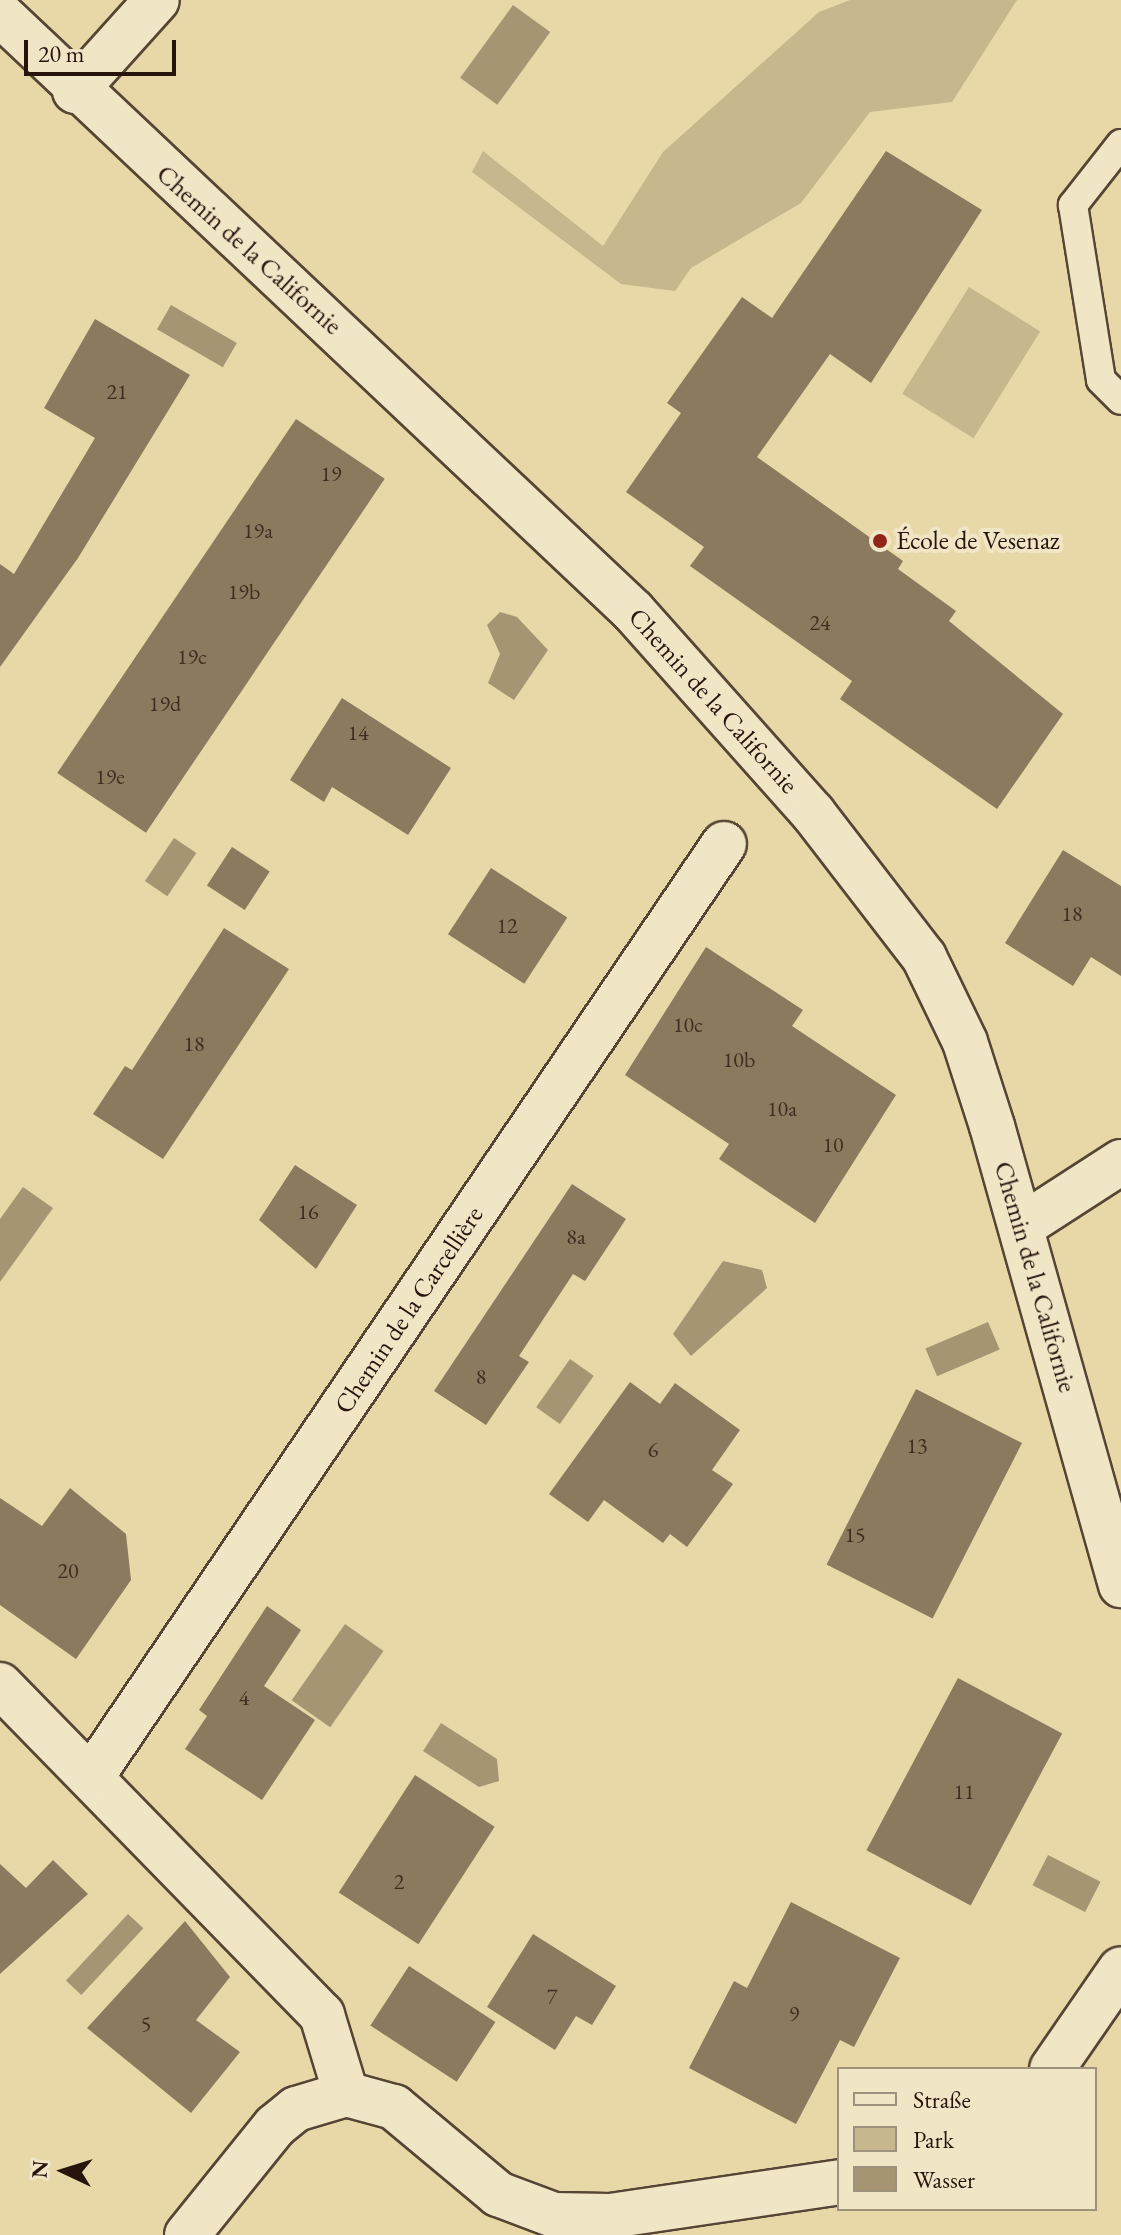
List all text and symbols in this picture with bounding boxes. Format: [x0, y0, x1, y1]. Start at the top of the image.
scale bar [28, 24, 180, 74]
text: 20 m [38, 38, 85, 69]
street label: Chemin de la Californie [150, 159, 348, 341]
house number: 21 [106, 379, 128, 405]
house number: 19 [320, 461, 342, 487]
house number: 19a [243, 518, 273, 544]
place label: École de Vesenaz [896, 525, 1060, 557]
marker: École de Vesenaz [871, 532, 889, 550]
house number: 19b [228, 579, 260, 605]
street label: Chemin de la Californie [622, 602, 804, 800]
house number: 24 [809, 610, 831, 636]
house number: 19c [177, 644, 207, 670]
house number: 19d [149, 691, 181, 717]
house number: 14 [347, 720, 369, 746]
house number: 19e [95, 764, 125, 790]
house number: 18 [1061, 901, 1083, 927]
house number: 12 [496, 913, 518, 939]
house number: 10c [673, 1012, 703, 1038]
house number: 18 [183, 1031, 205, 1057]
house number: 10b [723, 1047, 755, 1073]
house number: 10a [767, 1096, 797, 1122]
house number: 10 [822, 1132, 844, 1158]
street label: Chemin de la Californie [987, 1158, 1083, 1396]
house number: 16 [297, 1199, 319, 1225]
street label: Chemin de la Carcellière [328, 1200, 490, 1420]
house number: 8a [566, 1224, 586, 1250]
house number: 8 [476, 1364, 486, 1390]
house number: 13 [906, 1433, 928, 1459]
house number: 6 [648, 1437, 658, 1463]
house number: 15 [844, 1522, 866, 1548]
house number: 20 [57, 1558, 79, 1584]
house number: 4 [239, 1685, 249, 1711]
house number: 11 [953, 1779, 975, 1805]
house number: 2 [394, 1869, 404, 1895]
house number: 7 [547, 1984, 557, 2010]
house number: 9 [789, 2001, 799, 2027]
house number: 5 [141, 2011, 151, 2037]
legend [837, 2067, 1097, 2211]
text: Straße [913, 2084, 971, 2115]
text: Park [913, 2124, 954, 2155]
north arrow [24, 2131, 104, 2211]
text: N [24, 2159, 55, 2179]
text: Wasser [913, 2164, 975, 2195]

